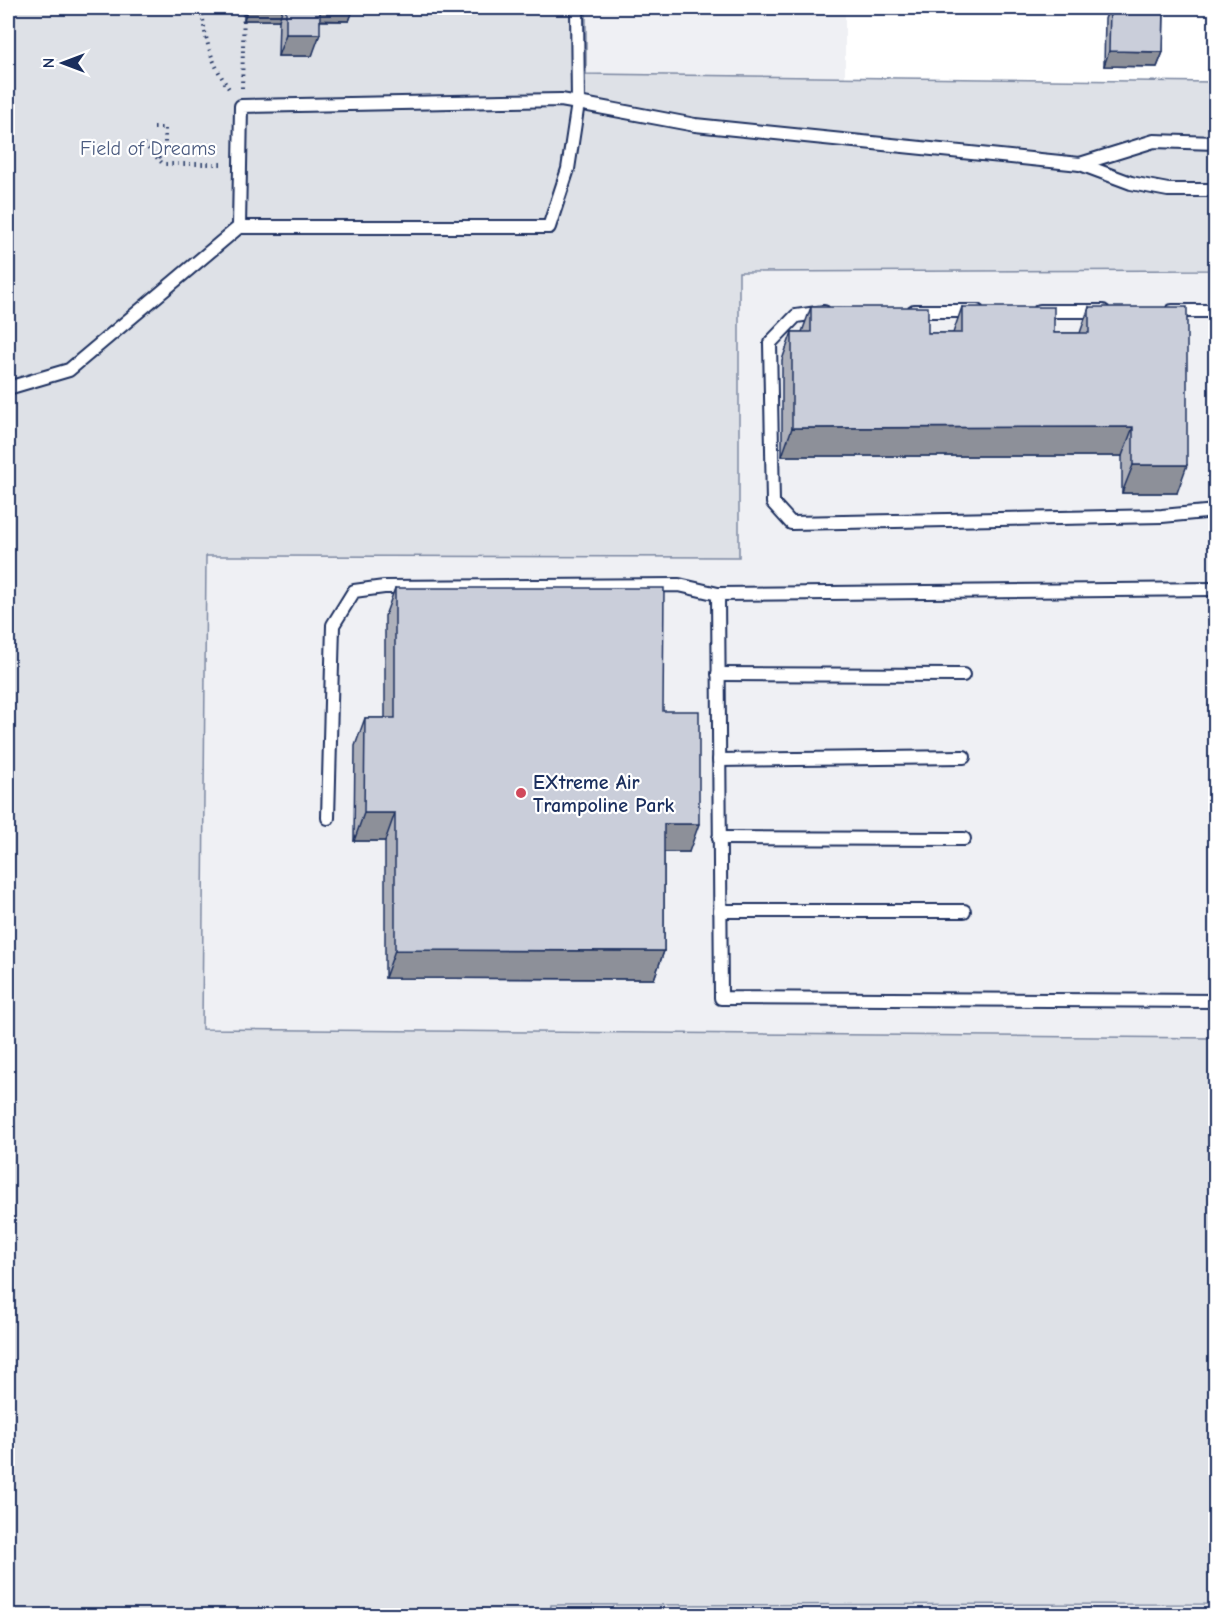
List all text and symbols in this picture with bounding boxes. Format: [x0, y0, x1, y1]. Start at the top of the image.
north arrow [33, 33, 93, 93]
text: N [40, 58, 58, 68]
park label: Field of Dreams [80, 137, 216, 160]
place label: EXtreme Air Trampoline Park [533, 771, 674, 817]
marker: EXtreme Air Trampoline Park [514, 786, 528, 800]

